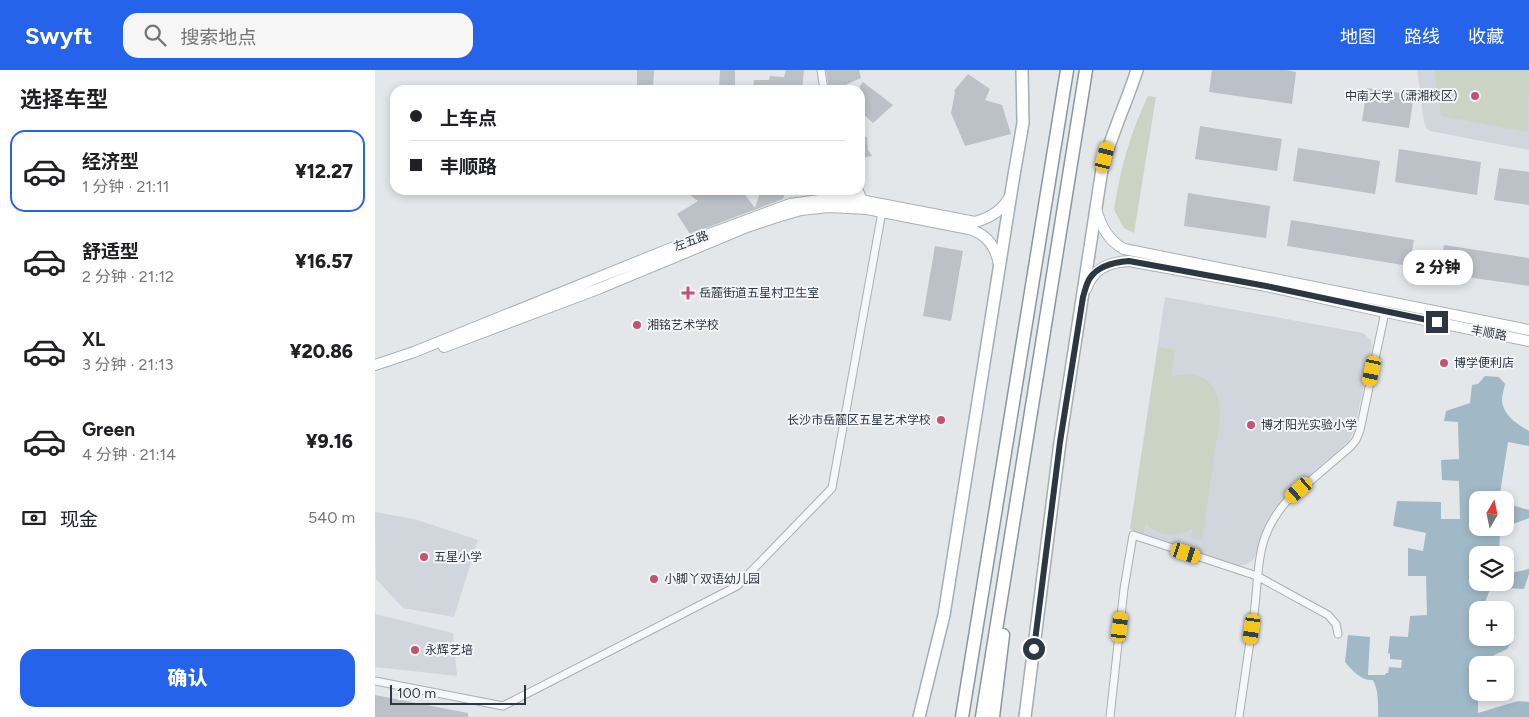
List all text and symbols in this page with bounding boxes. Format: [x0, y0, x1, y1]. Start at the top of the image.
search box [123, 13, 473, 58]
text: Swyft [25, 21, 93, 50]
icon: search [141, 21, 169, 49]
text: 搜索地点 [181, 26, 257, 49]
text: 地图 [1340, 26, 1376, 48]
text: 路线 [1404, 26, 1440, 48]
text: 收藏 [1468, 26, 1504, 48]
text: 选择车型 [20, 86, 108, 113]
place label: 中南大学（潇湘校区） [1345, 89, 1465, 103]
marker: 中南大学（潇湘校区） [1469, 90, 1481, 102]
text: 上车点 [440, 107, 497, 130]
car [1094, 141, 1115, 173]
icon: car [22, 149, 67, 194]
text: 经济型 [82, 150, 139, 173]
text: 丰顺路 [440, 155, 497, 178]
text: ¥12.27 [295, 160, 353, 183]
text: 1 分钟 · 21:11 [82, 177, 169, 196]
street label: 左五路 [672, 228, 710, 254]
icon: car [22, 239, 67, 284]
text: 舒适型 [82, 240, 139, 263]
text: ¥16.57 [295, 250, 353, 273]
callout: 2 分钟 [1402, 250, 1472, 284]
text: 2 分钟 [1415, 258, 1461, 277]
text: 2 分钟 · 21:12 [82, 267, 174, 286]
marker: 岳麓街道五星村卫生室 [681, 286, 695, 300]
place label: 岳麓街道五星村卫生室 [699, 286, 819, 300]
route end [1426, 311, 1448, 333]
place label: 湘铭艺术学校 [647, 318, 719, 332]
marker: 湘铭艺术学校 [631, 319, 643, 331]
street label: 丰顺路 [1470, 323, 1508, 343]
text: XL [82, 328, 105, 351]
icon: car [22, 329, 67, 374]
text: ¥20.86 [290, 340, 353, 363]
text: 3 分钟 · 21:13 [82, 355, 174, 374]
car [1361, 355, 1382, 387]
place label: 博学便利店 [1454, 356, 1514, 370]
marker: 博学便利店 [1438, 357, 1450, 369]
place label: 长沙市岳麓区五星艺术学校 [787, 413, 931, 427]
marker: 长沙市岳麓区五星艺术学校 [935, 414, 947, 426]
text: Green [82, 418, 135, 441]
place label: 博才阳光实验小学 [1261, 418, 1357, 432]
icon: car [22, 419, 67, 464]
marker: 博才阳光实验小学 [1245, 419, 1257, 431]
text: ¥9.16 [306, 430, 353, 453]
text: 4 分钟 · 21:14 [82, 445, 176, 464]
car [1282, 474, 1315, 506]
north arrow [1469, 491, 1514, 536]
map controls [1469, 491, 1514, 701]
icon: cash [20, 504, 48, 532]
text: 现金 [60, 508, 98, 531]
text: 540 m [308, 508, 355, 527]
car [1169, 541, 1202, 565]
button: layers [1469, 546, 1514, 591]
place label: 五星小学 [434, 550, 482, 564]
marker: 五星小学 [418, 551, 430, 563]
place label: 小脚丫双语幼儿园 [664, 572, 760, 586]
marker: 小脚丫双语幼儿园 [648, 573, 660, 585]
button: + [1469, 601, 1514, 646]
car [1110, 611, 1129, 643]
car [1242, 613, 1261, 645]
route start [1023, 638, 1045, 660]
place label: 永辉艺培 [425, 643, 473, 657]
marker: 永辉艺培 [409, 644, 421, 656]
button: 确认 [20, 649, 355, 707]
button: − [1469, 656, 1514, 701]
scale bar [390, 682, 526, 705]
text: 100 m [397, 685, 436, 702]

